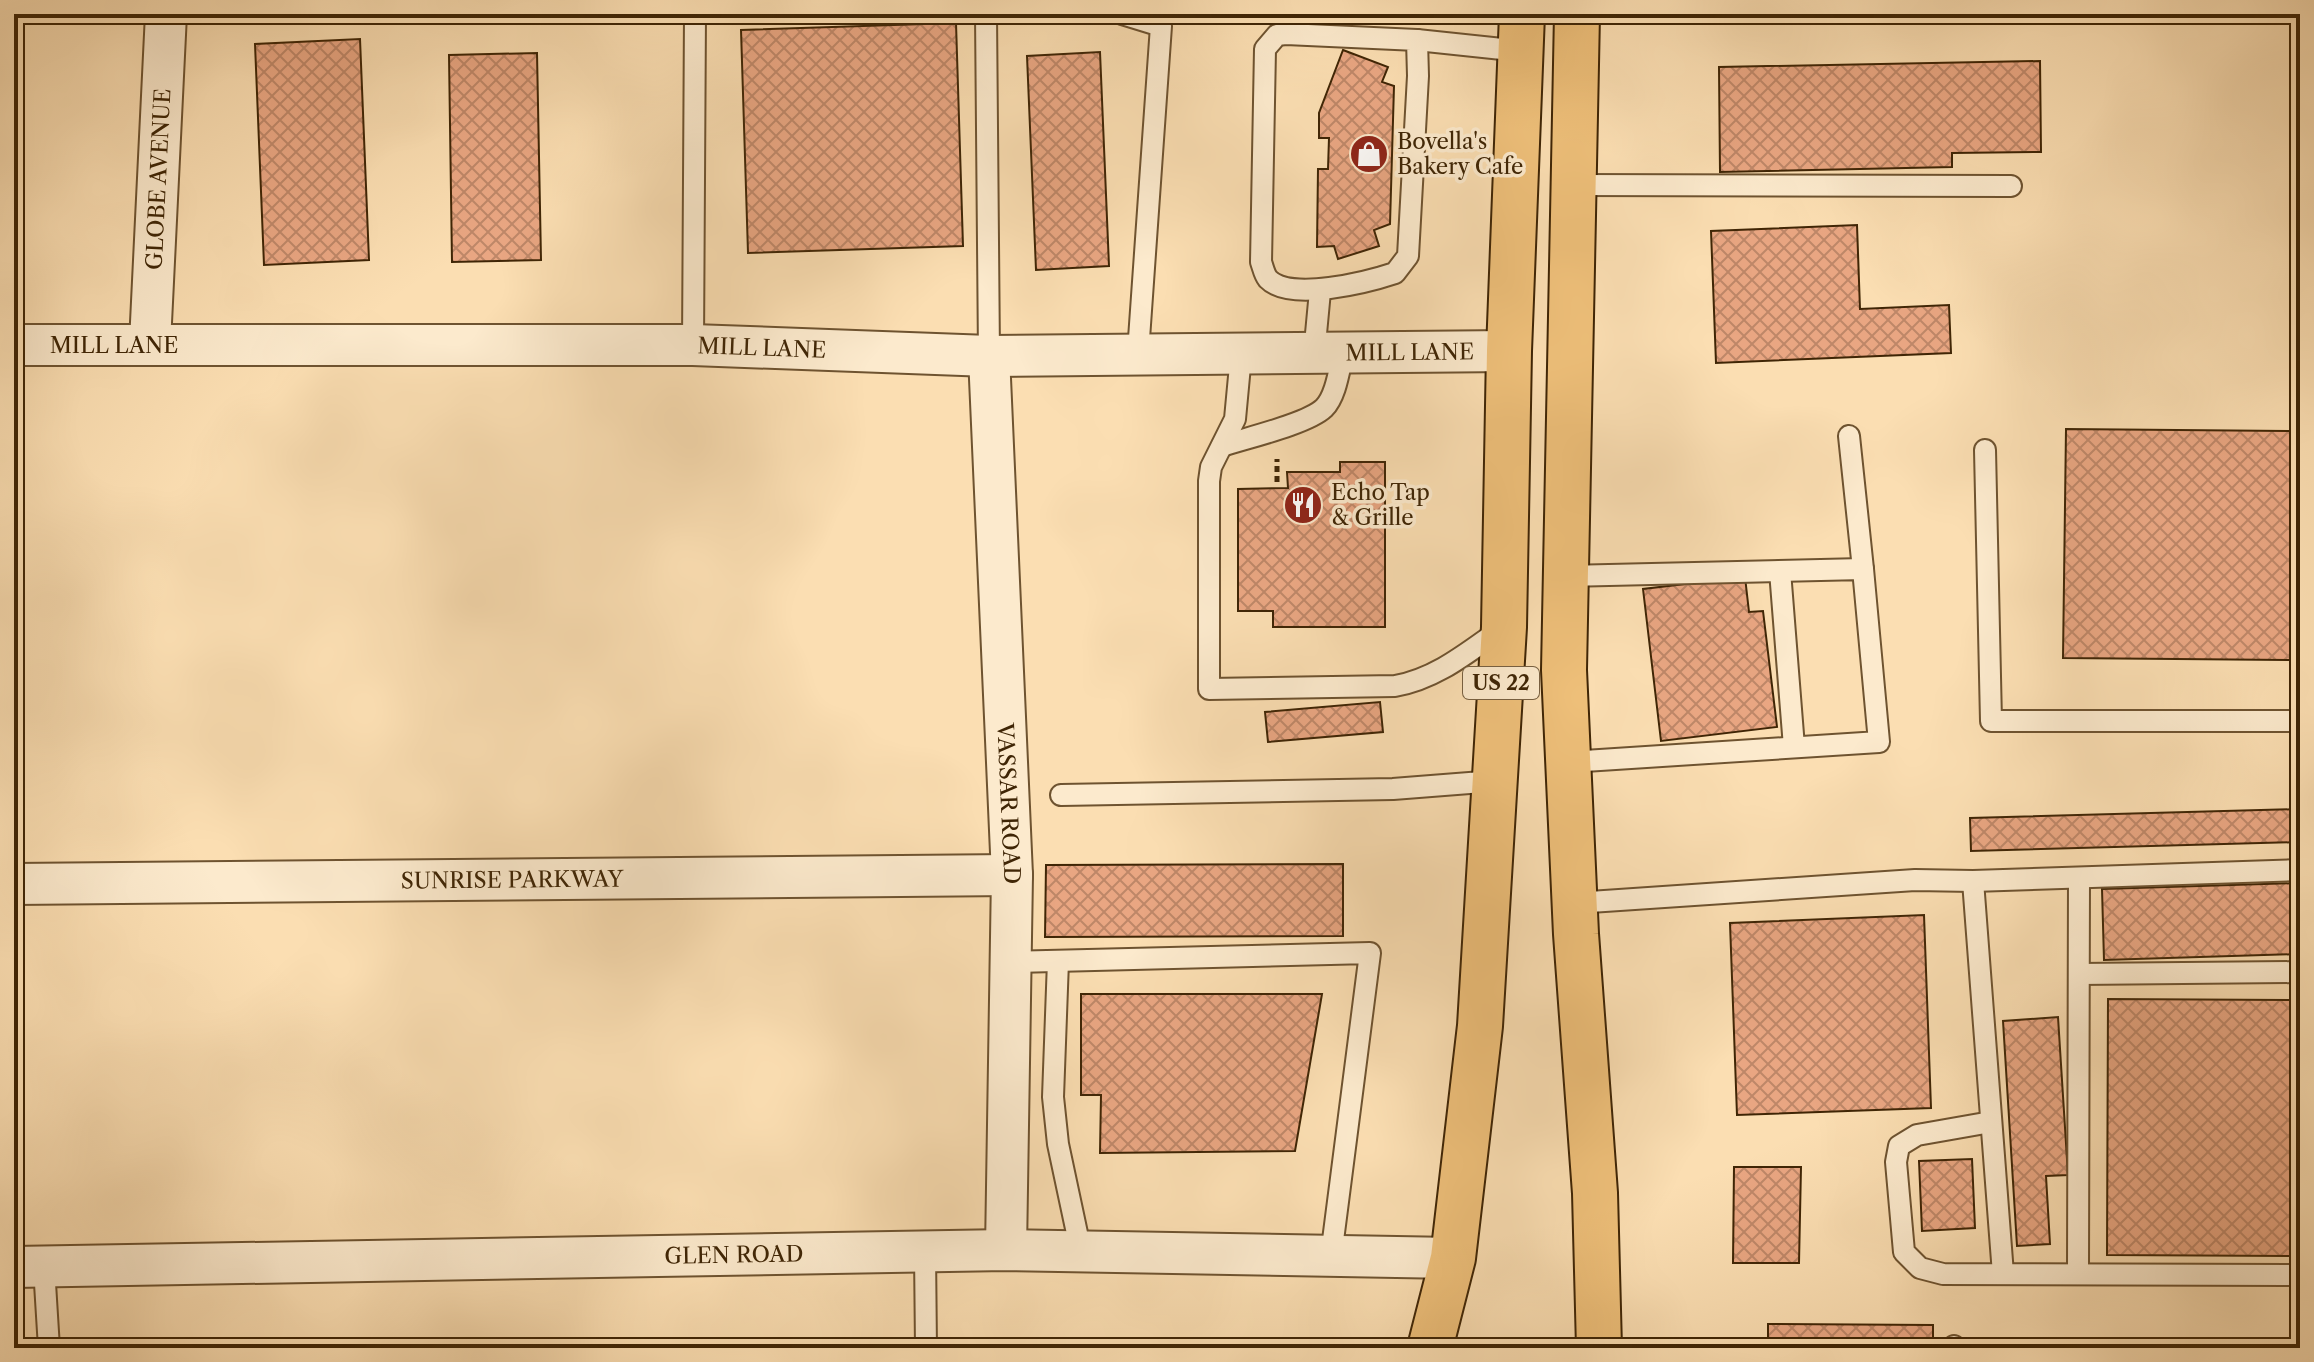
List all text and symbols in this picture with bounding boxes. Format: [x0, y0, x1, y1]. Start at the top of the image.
street label: GLOBE AVENUE [141, 88, 176, 271]
place label: Bovella's Bakery Cafe [1397, 128, 1523, 180]
shop icon: Bovella's Bakery Cafe [1348, 133, 1390, 175]
street label: MILL LANE [50, 332, 178, 359]
street label: MILL LANE [697, 332, 827, 364]
street label: MILL LANE [1345, 338, 1474, 367]
place label: Echo Tap & Grille [1331, 479, 1430, 531]
restaurant icon: Echo Tap & Grille [1282, 484, 1324, 526]
road number: US 22 [1463, 667, 1539, 699]
street label: VASSAR ROAD [991, 721, 1025, 884]
street label: SUNRISE PARKWAY [401, 866, 624, 895]
street label: GLEN ROAD [664, 1240, 804, 1270]

